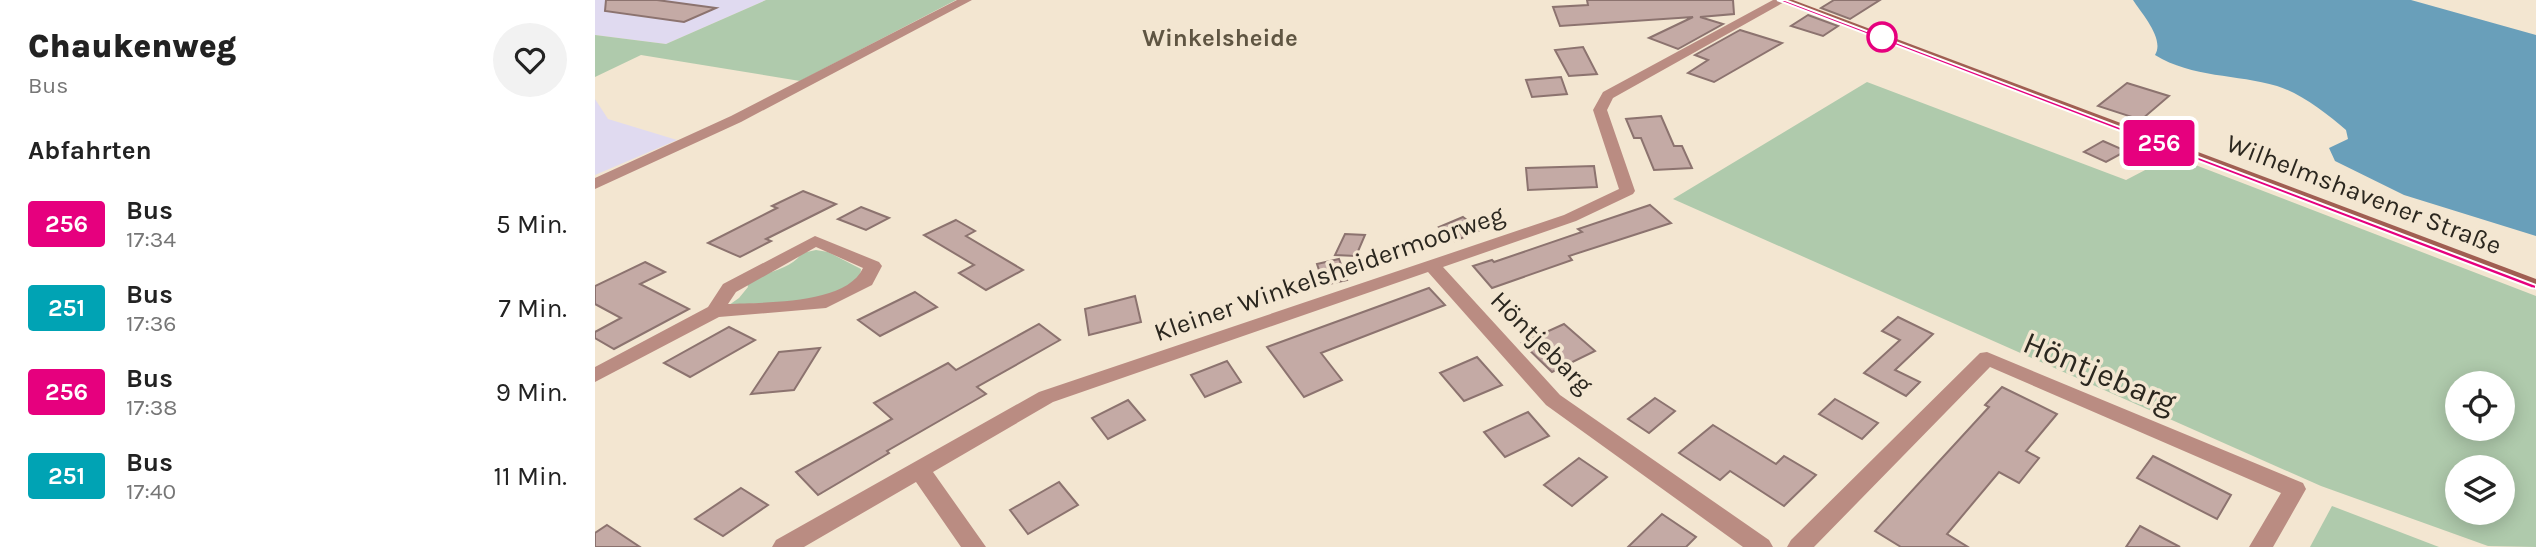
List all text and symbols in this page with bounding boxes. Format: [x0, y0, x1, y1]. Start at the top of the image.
unlabelled marker [1867, 22, 1897, 52]
button: heart [493, 23, 567, 97]
district label: Winkelsheide [1142, 24, 1298, 52]
text: Chaukenweg [28, 27, 237, 65]
text: Bus [28, 72, 68, 99]
line badge: 256 [2119, 120, 2199, 166]
street label: Wilhelmshavener Straße [2222, 128, 2506, 261]
text: 256 [2137, 129, 2181, 157]
text: Abfahrten [28, 135, 152, 166]
text: Bus [126, 195, 173, 226]
street label: Kleiner Winkelsheidermoorweg [1150, 199, 1509, 348]
text: 5 Min. [496, 209, 567, 240]
text: 256 [45, 210, 88, 238]
text: 17:34 [126, 226, 176, 253]
text: Bus [126, 279, 173, 310]
street label: Höntjebarg [1484, 285, 1599, 400]
text: 7 Min. [499, 293, 567, 324]
text: 251 [48, 294, 85, 322]
text: 17:36 [126, 310, 176, 337]
street label: Höntjebarg [2018, 324, 2182, 421]
text: Bus [126, 363, 173, 394]
map controls [2445, 371, 2515, 525]
button: locate [2445, 371, 2515, 441]
text: 9 Min. [496, 377, 567, 408]
text: 256 [45, 378, 88, 406]
text: 17:38 [126, 394, 177, 421]
text: Bus [126, 447, 173, 478]
button: layers [2445, 455, 2515, 525]
text: 11 Min. [494, 461, 567, 492]
text: 251 [48, 462, 85, 490]
text: 17:40 [126, 478, 176, 505]

